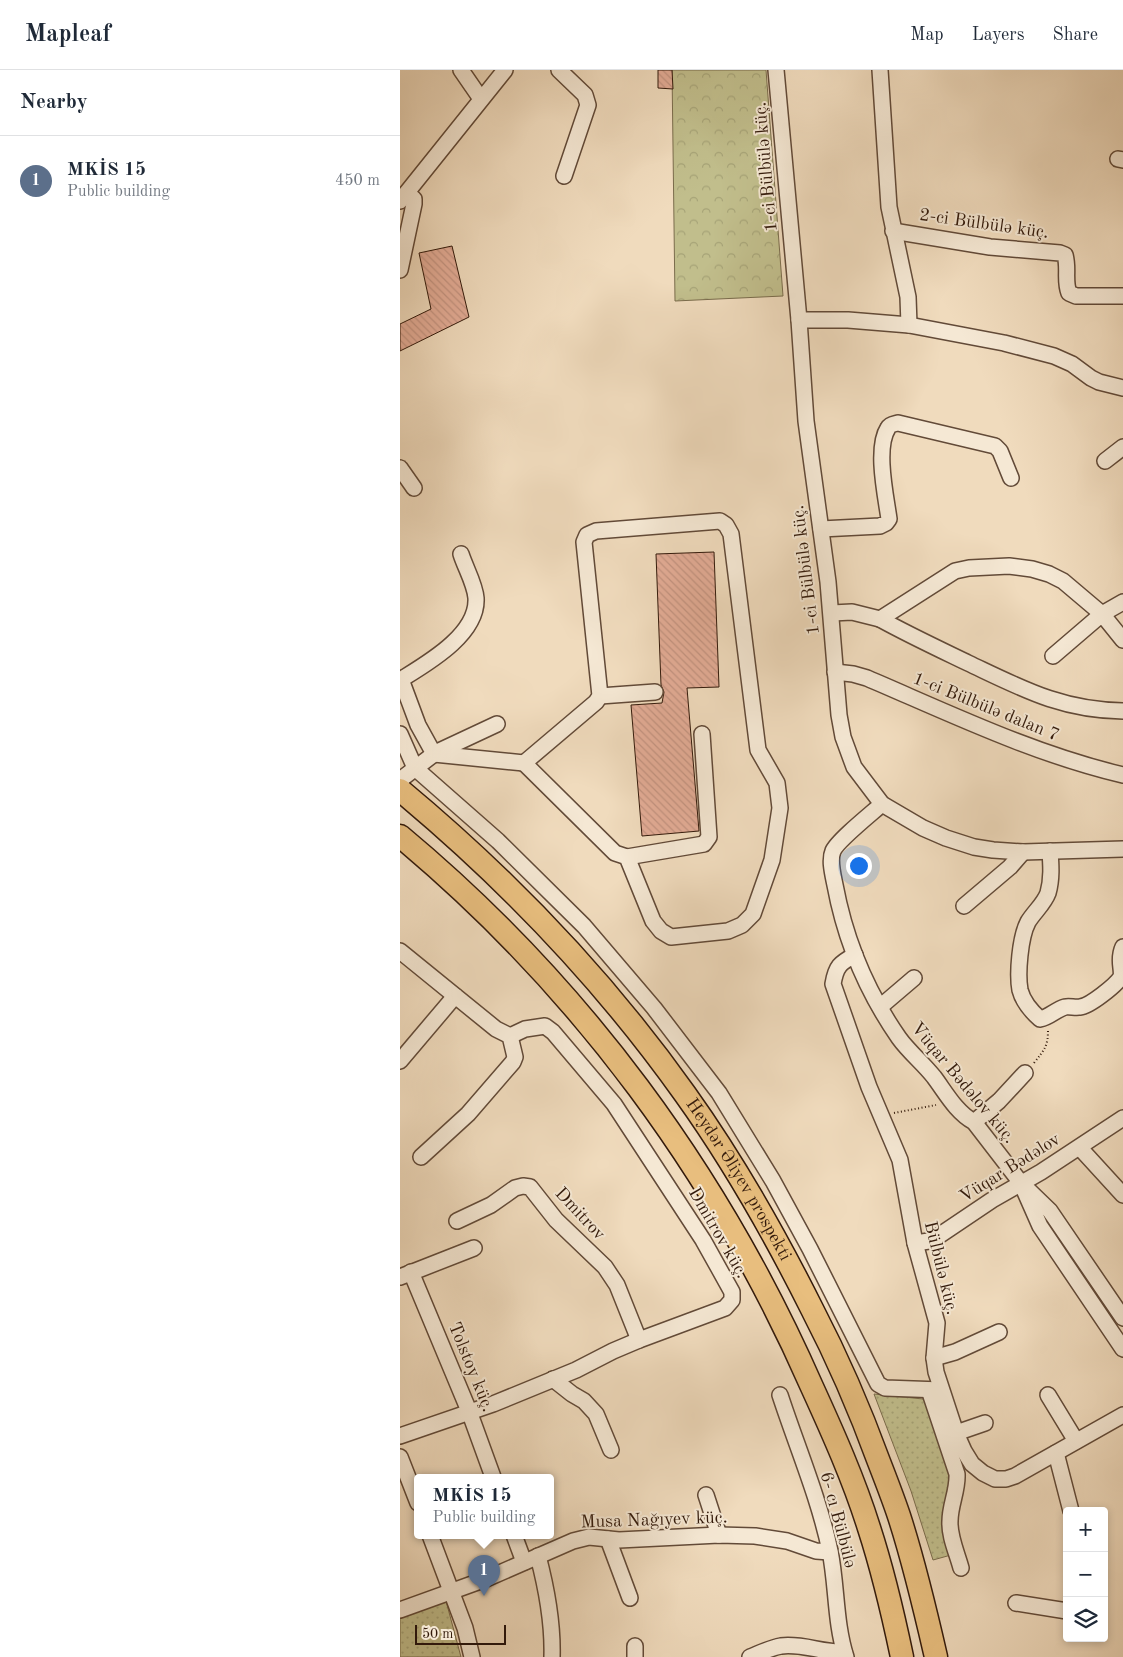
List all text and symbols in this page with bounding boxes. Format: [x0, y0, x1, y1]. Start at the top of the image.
text: Mapleaf [25, 23, 111, 47]
text: Map [910, 26, 944, 44]
text: Layers [972, 26, 1024, 44]
text: Share [1052, 26, 1098, 44]
text: Nearby [20, 92, 88, 113]
street label: 1-ci Bülbülə küç. [751, 101, 781, 233]
text: MKİS 15 [67, 161, 146, 180]
text: 1 [31, 173, 41, 189]
text: 450 m [335, 173, 380, 189]
text: Public building [67, 184, 170, 200]
street label: 2-ci Bülbülə küç. [918, 206, 1050, 242]
street label: 1-ci Bülbülə küç. [789, 504, 823, 636]
street label: 1-ci Bülbülə dalan 7 [910, 669, 1062, 745]
your location [846, 853, 872, 879]
street label: Vüqar Bədəlov küç. [907, 1019, 1019, 1147]
street label: Heydər Əliyev prospekti [682, 1095, 794, 1264]
street label: Vüqar Bədəlov [957, 1130, 1064, 1206]
street label: Dmitrov [551, 1184, 609, 1244]
street label: Dmitrov küç. [685, 1185, 751, 1281]
street label: Bülbülə küç. [921, 1219, 961, 1317]
street label: Tolstoy küç. [445, 1320, 497, 1414]
street label: 6- cı Bülbülə [817, 1470, 859, 1570]
popup [414, 1474, 554, 1539]
text: MKİS 15 [432, 1487, 512, 1506]
map controls [1063, 1507, 1108, 1642]
button: + [1063, 1507, 1108, 1552]
street label: Musa Nağıyev küç. [580, 1508, 728, 1532]
text: Public building [432, 1510, 536, 1526]
button: − [1063, 1552, 1108, 1597]
pin: 1 [468, 1555, 500, 1596]
button: layers [1063, 1597, 1108, 1642]
scale bar [415, 1622, 506, 1645]
text: 50 m [422, 1627, 453, 1641]

